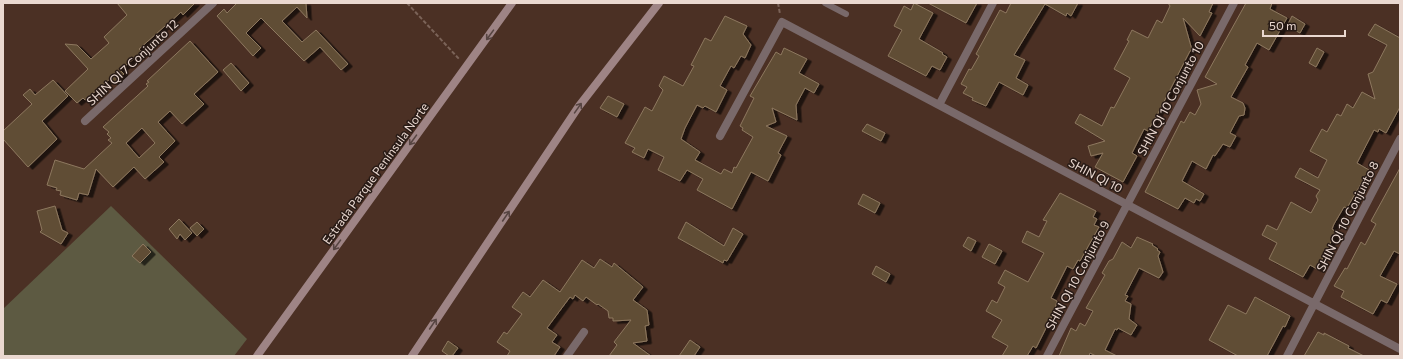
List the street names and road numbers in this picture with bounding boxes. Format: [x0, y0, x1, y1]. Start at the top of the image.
street label: SHIN QI 7 Conjunto 12 [83, 16, 181, 108]
street label: SHIN QI 10 Conjunto 10 [1134, 38, 1206, 158]
street label: Estrada Parque Península Norte [319, 100, 431, 246]
street label: SHIN QI 10 [1067, 155, 1126, 195]
street label: SHIN QI 10 Conjunto 8 [1313, 158, 1381, 274]
street label: SHIN QI 10 Conjunto 9 [1042, 218, 1112, 332]

